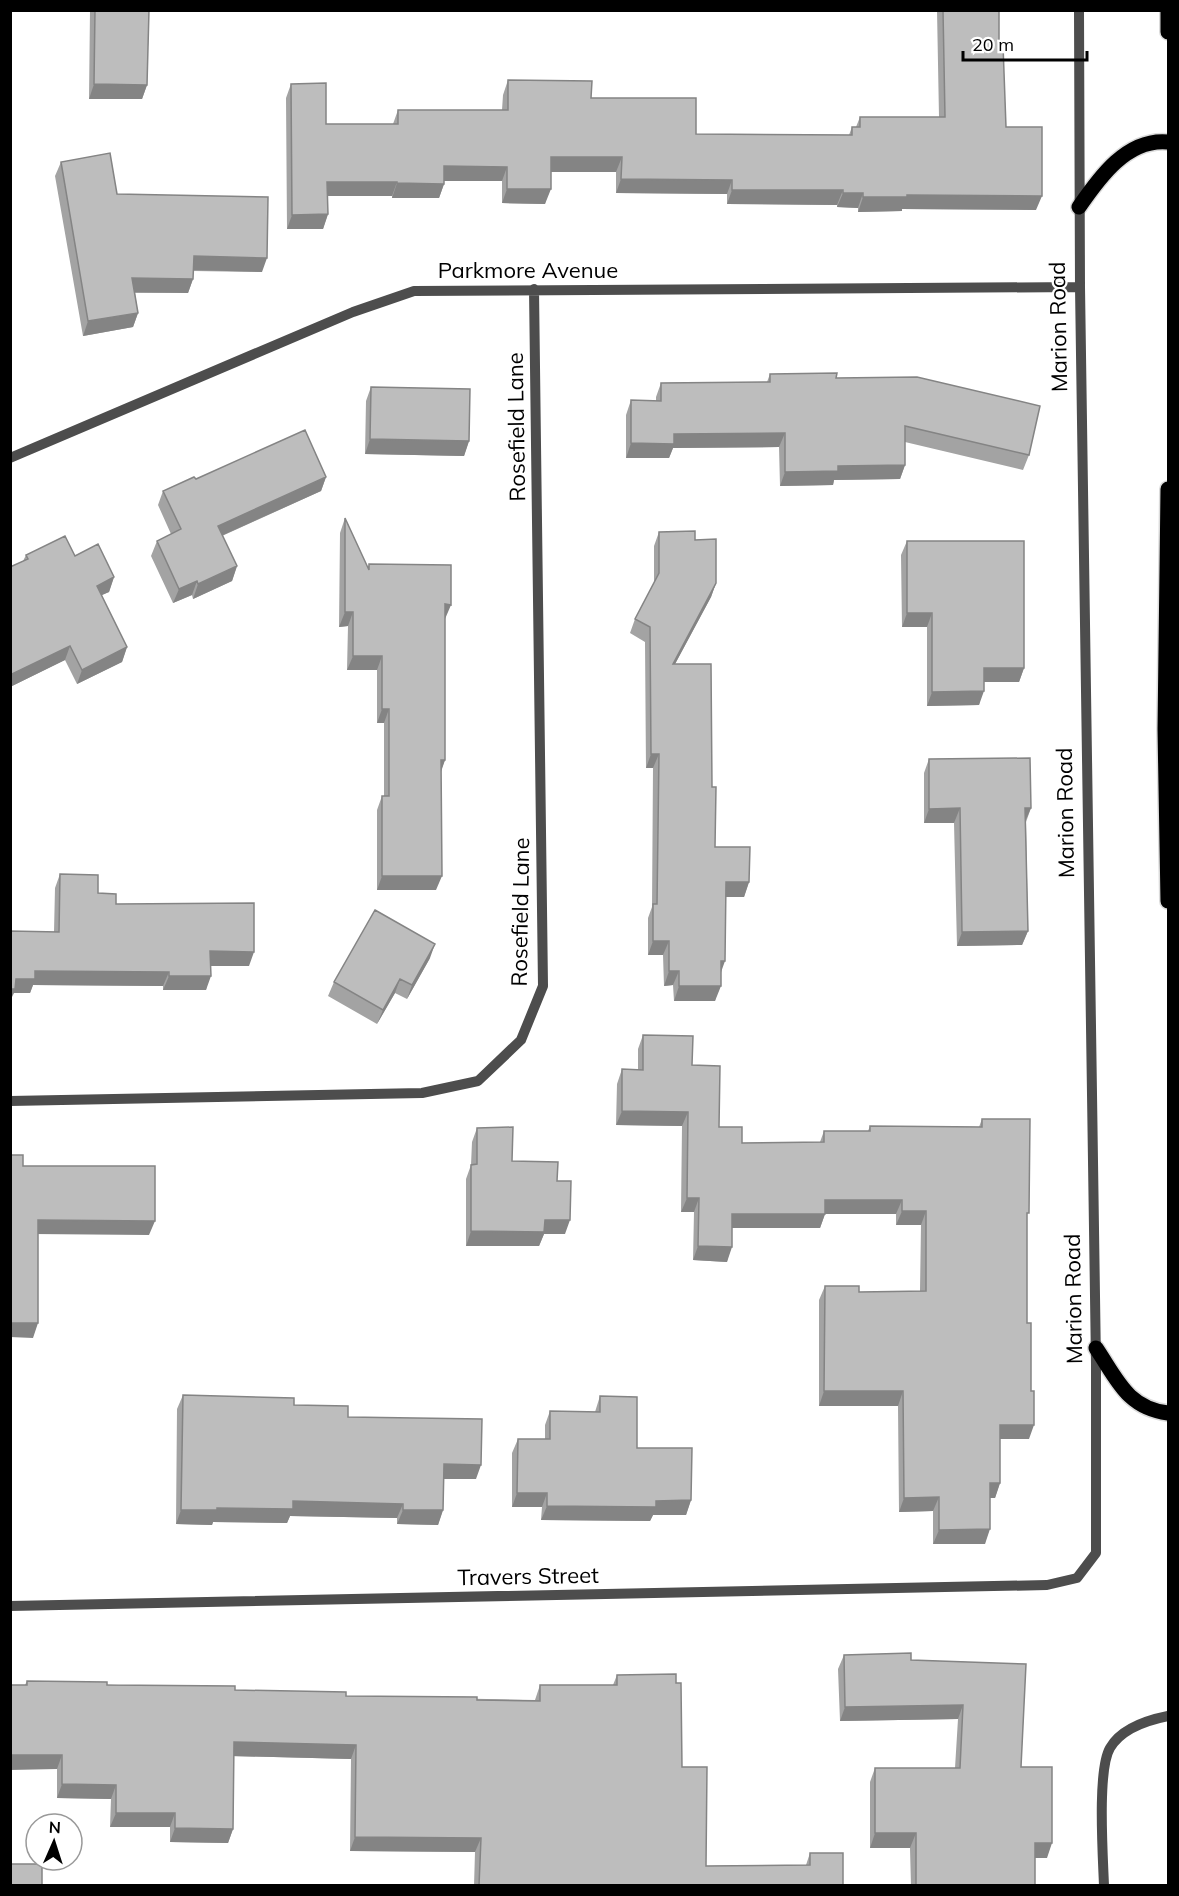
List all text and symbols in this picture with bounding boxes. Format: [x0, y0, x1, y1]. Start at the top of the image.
scale bar [963, 24, 1088, 62]
text: 20 m [972, 33, 1014, 56]
street label: Parkmore Avenue [438, 256, 618, 284]
street label: Marion Road [1043, 262, 1073, 392]
street label: Rosefield Lane [501, 352, 531, 502]
street label: Marion Road [1050, 748, 1080, 878]
street label: Rosefield Lane [505, 837, 535, 987]
street label: Marion Road [1058, 1234, 1088, 1364]
street label: Travers Street [457, 1561, 599, 1591]
north arrow [24, 1812, 84, 1872]
text: N [48, 1817, 61, 1837]

